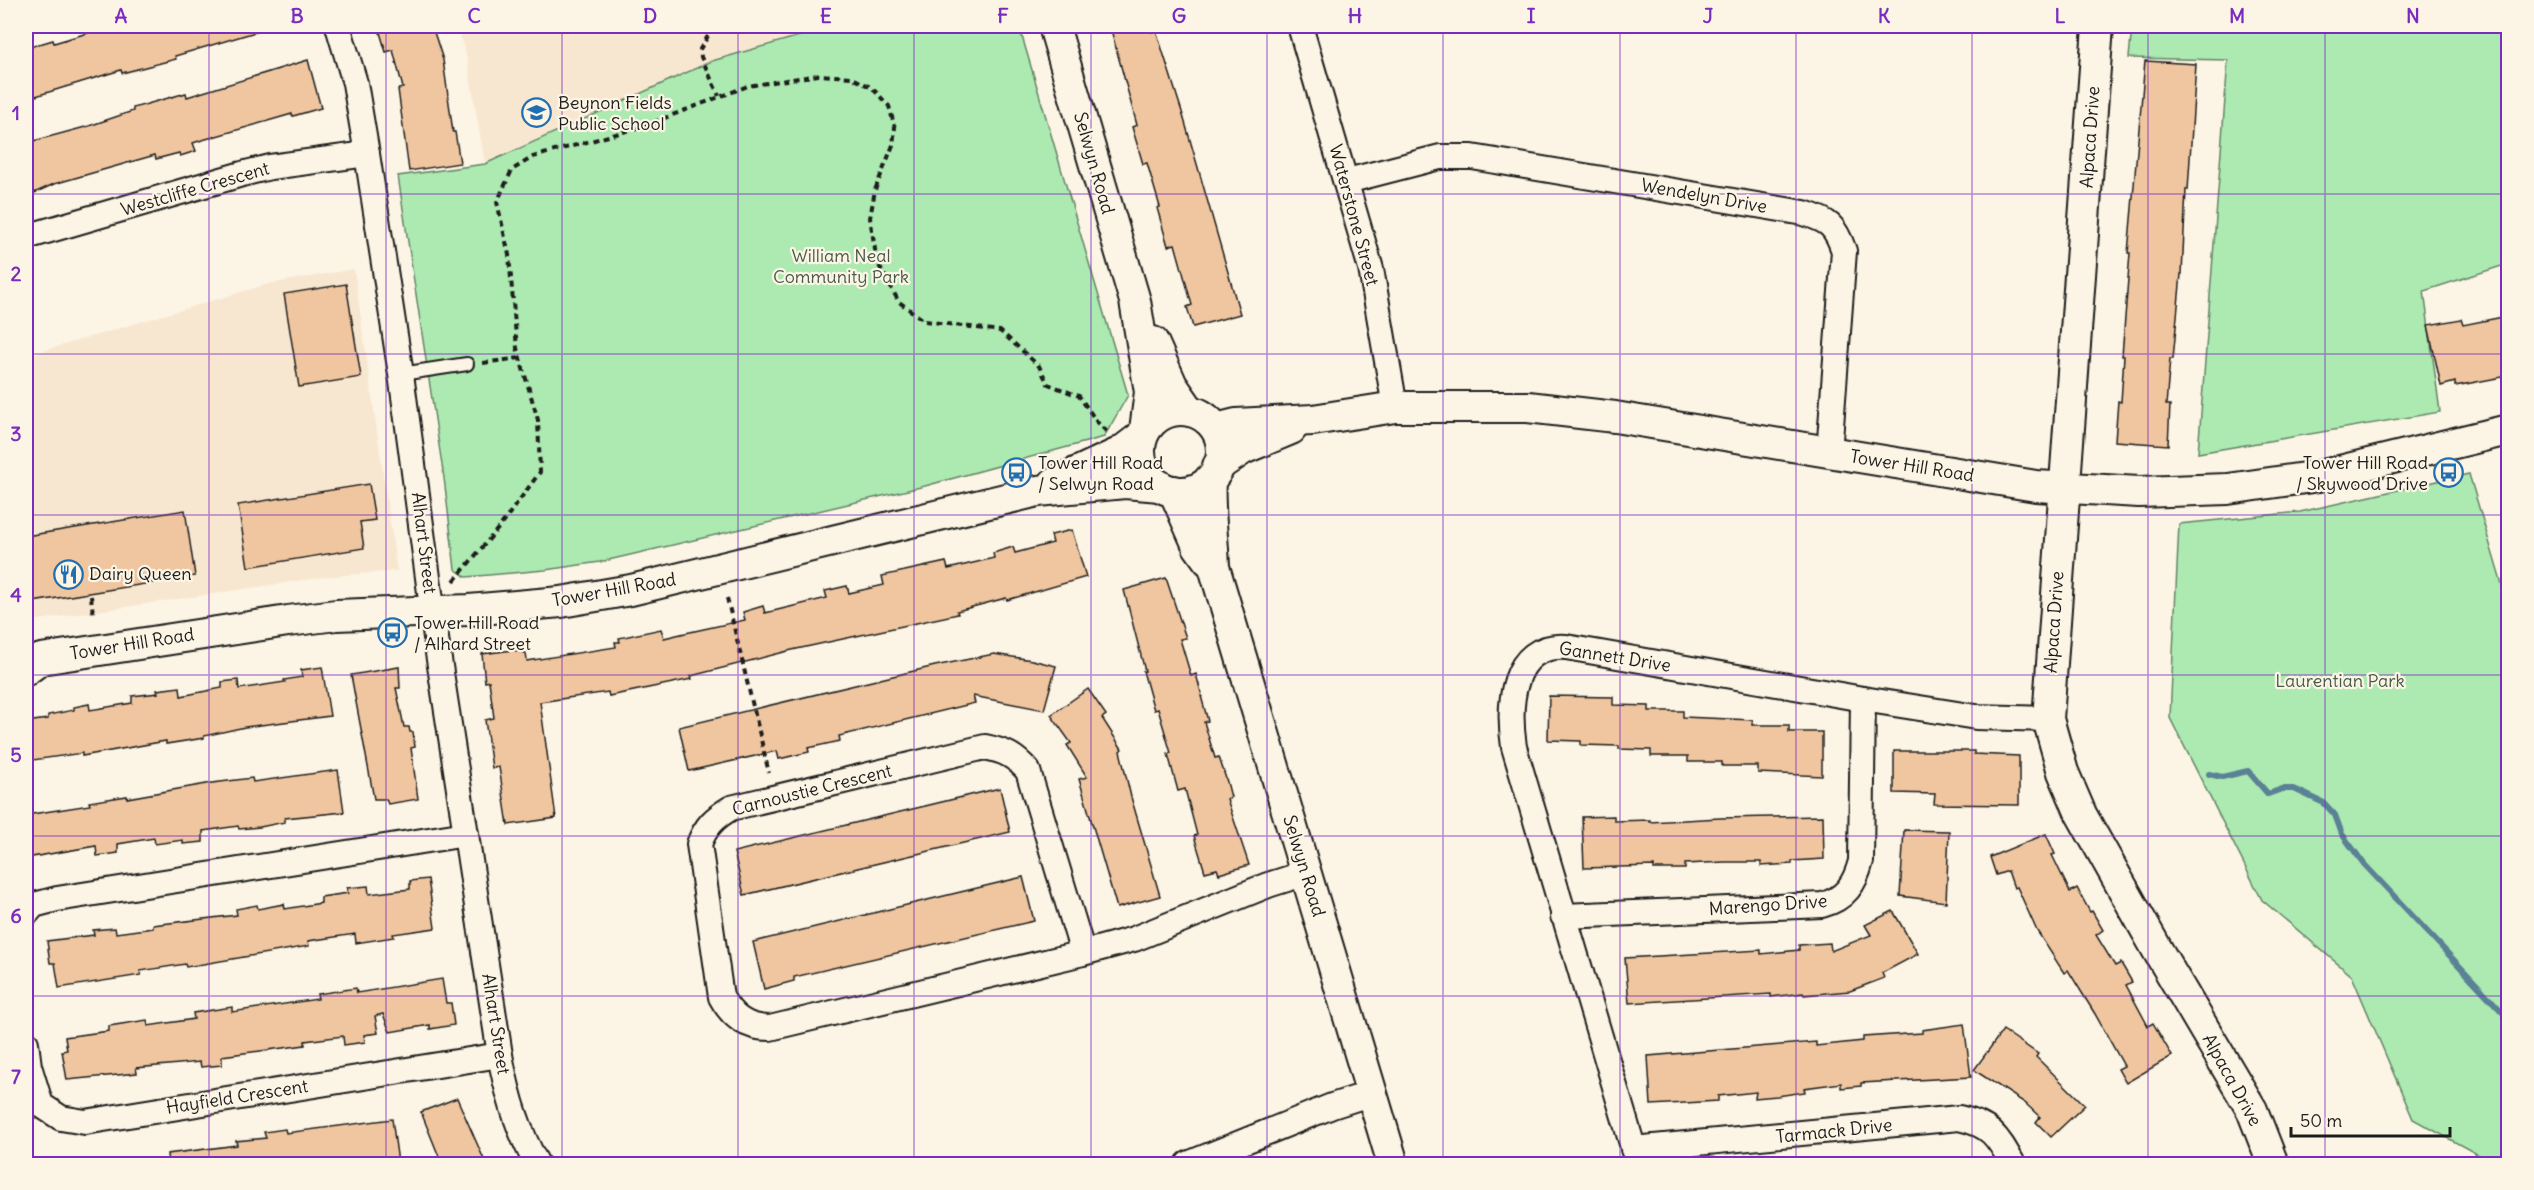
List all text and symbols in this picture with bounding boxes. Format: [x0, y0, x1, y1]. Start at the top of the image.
text: A [115, 3, 128, 28]
text: B [290, 3, 304, 28]
text: C [467, 3, 481, 28]
text: D [643, 3, 657, 28]
text: E [820, 3, 832, 28]
text: F [997, 3, 1009, 28]
text: G [1172, 3, 1186, 28]
text: H [1348, 3, 1362, 28]
text: I [1527, 3, 1536, 28]
text: J [1703, 3, 1714, 28]
text: K [1878, 3, 1891, 28]
text: L [2055, 3, 2066, 28]
text: M [2229, 3, 2245, 28]
text: N [2406, 3, 2420, 28]
street label: Alpaca Drive [2074, 85, 2105, 189]
place label: Beynon Fields Public School [558, 91, 672, 135]
school or university icon: Beynon Fields Public School [521, 97, 553, 129]
text: 1 [12, 100, 20, 125]
street label: Selwyn Road [1069, 109, 1120, 217]
street label: Waterstone Street [1325, 141, 1384, 288]
street label: Westcliffe Crescent [118, 156, 272, 221]
street label: Wendelyn Drive [1639, 173, 1769, 218]
park label: William Neal Community Park [773, 244, 909, 288]
text: 2 [11, 261, 22, 286]
text: 3 [10, 421, 22, 446]
street label: Tower Hill Road [1848, 444, 1976, 487]
place label: Tower Hill Road / Selwyn Road [1038, 451, 1164, 495]
place label: Tower Hill Road / Skywood Drive [2296, 451, 2428, 495]
bus stop icon: Tower Hill Road / Selwyn Road [1001, 457, 1033, 489]
bus stop icon: Tower Hill Road / Skywood Drive [2433, 457, 2465, 489]
street label: Alhart Street [407, 491, 442, 595]
restaurant icon: Dairy Queen [52, 558, 84, 590]
place label: Dairy Queen [89, 562, 192, 585]
street label: Tower Hill Road [550, 567, 678, 612]
street label: Alpaca Drive [2038, 570, 2069, 674]
text: 4 [10, 582, 22, 607]
place label: Tower Hill Road / Alhard Street [414, 611, 540, 655]
bus stop icon: Tower Hill Road / Alhard Street [377, 617, 409, 649]
street label: Tower Hill Road [68, 622, 196, 665]
street label: Gannett Drive [1558, 636, 1673, 677]
park label: Laurentian Park [2275, 669, 2405, 692]
text: 5 [10, 742, 22, 767]
street label: Carnoustie Crescent [730, 759, 894, 821]
street label: Selwyn Road [1278, 812, 1331, 920]
street label: Marengo Drive [1708, 889, 1828, 920]
text: 6 [10, 903, 22, 928]
street label: Alhart Street [477, 972, 516, 1076]
street label: Alpaca Drive [2198, 1029, 2267, 1130]
text: 7 [11, 1064, 21, 1089]
street label: Hayfield Crescent [164, 1074, 309, 1119]
scale bar [2291, 1100, 2450, 1138]
text: 50 m [2300, 1109, 2342, 1132]
street label: Tarmack Drive [1775, 1113, 1893, 1148]

